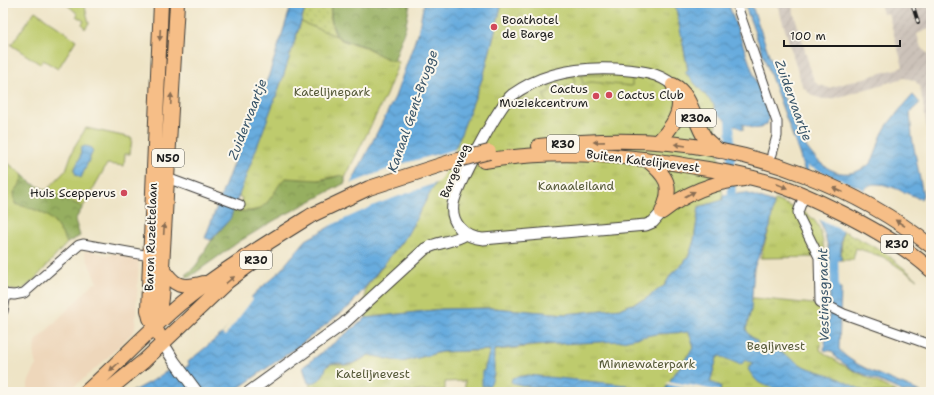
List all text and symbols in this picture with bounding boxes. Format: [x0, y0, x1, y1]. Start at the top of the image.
place label: Boathotel de Barge [502, 12, 559, 42]
marker: Boathotel de Barge [489, 22, 499, 32]
scale bar [784, 22, 900, 48]
text: 100 m [790, 28, 826, 44]
one-way arrow [156, 29, 163, 41]
water label: Kanaal Gent-Brugge [384, 48, 441, 175]
water label: Zuidervaartje [771, 57, 816, 143]
water label: Zuidervaartje [224, 76, 271, 162]
place label: Cactus Muziekcentrum [499, 81, 588, 111]
park label: Katelijnepark [294, 84, 370, 100]
place label: Cactus Club [617, 87, 684, 103]
marker: Cactus Club [604, 90, 614, 100]
marker: Cactus Muziekcentrum [591, 91, 601, 101]
one-way arrow [168, 93, 175, 105]
road number: R30a [676, 109, 716, 127]
road number: R30 [547, 135, 579, 153]
one-way arrow [592, 139, 605, 145]
street label: Bargeweg [436, 141, 474, 201]
one-way arrow [674, 142, 687, 148]
street label: Buiten Katelijnevest [585, 146, 701, 176]
road number: N50 [152, 149, 184, 167]
park label: Kanaaleiland [538, 178, 615, 194]
street label: Baron Ruzettelaan [141, 182, 161, 292]
one-way arrow [777, 184, 789, 190]
place label: Huis Scepperus [30, 185, 116, 201]
one-way arrow [832, 187, 843, 193]
marker: Huis Scepperus [119, 188, 129, 198]
one-way arrow [685, 191, 696, 197]
one-way arrow [895, 219, 905, 227]
one-way arrow [160, 222, 167, 235]
road number: R30 [881, 235, 913, 253]
water label: Vestingsgracht [814, 248, 833, 342]
road number: R30 [240, 251, 272, 269]
one-way arrow [224, 275, 235, 284]
park label: Begijnvest [747, 338, 805, 354]
park label: Minnewaterpark [599, 356, 695, 372]
one-way arrow [109, 362, 118, 371]
park label: Katelijnevest [336, 366, 410, 382]

